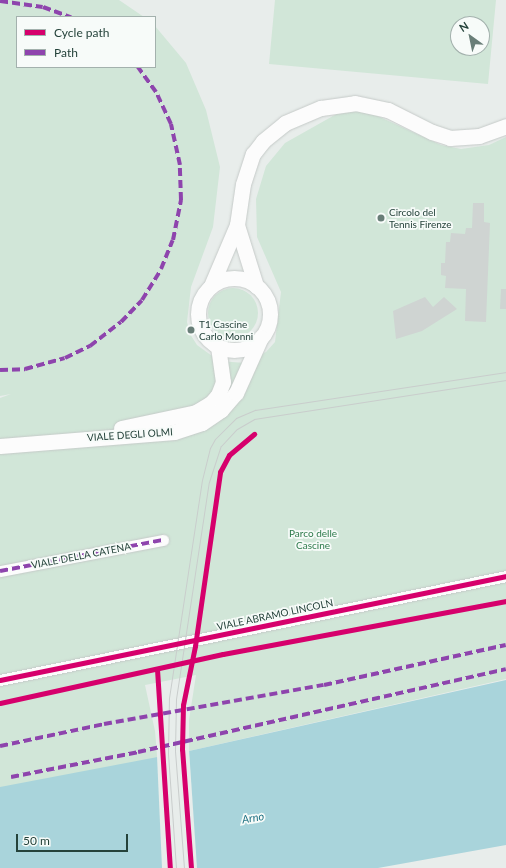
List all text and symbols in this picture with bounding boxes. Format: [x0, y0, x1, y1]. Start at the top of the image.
legend [16, 16, 156, 68]
north arrow [450, 16, 490, 56]
text: N [457, 19, 471, 34]
text: Cycle path [54, 25, 109, 40]
text: Path [54, 45, 78, 60]
place label: Circolo del Tennis Firenze [389, 206, 451, 230]
marker: Circolo del Tennis Firenze [376, 213, 386, 223]
place label: T1 Cascine Carlo Monni [199, 318, 253, 342]
marker: T1 Cascine Carlo Monni [186, 325, 196, 335]
street label: VIALE DEGLI OLMI [87, 426, 173, 444]
park label: Parco delle Cascine [289, 527, 337, 550]
street label: VIALE DELLA CATENA [30, 540, 132, 572]
street label: VIALE ABRAMO LINCOLN [216, 597, 334, 633]
water label: Arno [241, 810, 265, 826]
scale bar [18, 826, 130, 852]
text: 50 m [23, 833, 50, 848]

